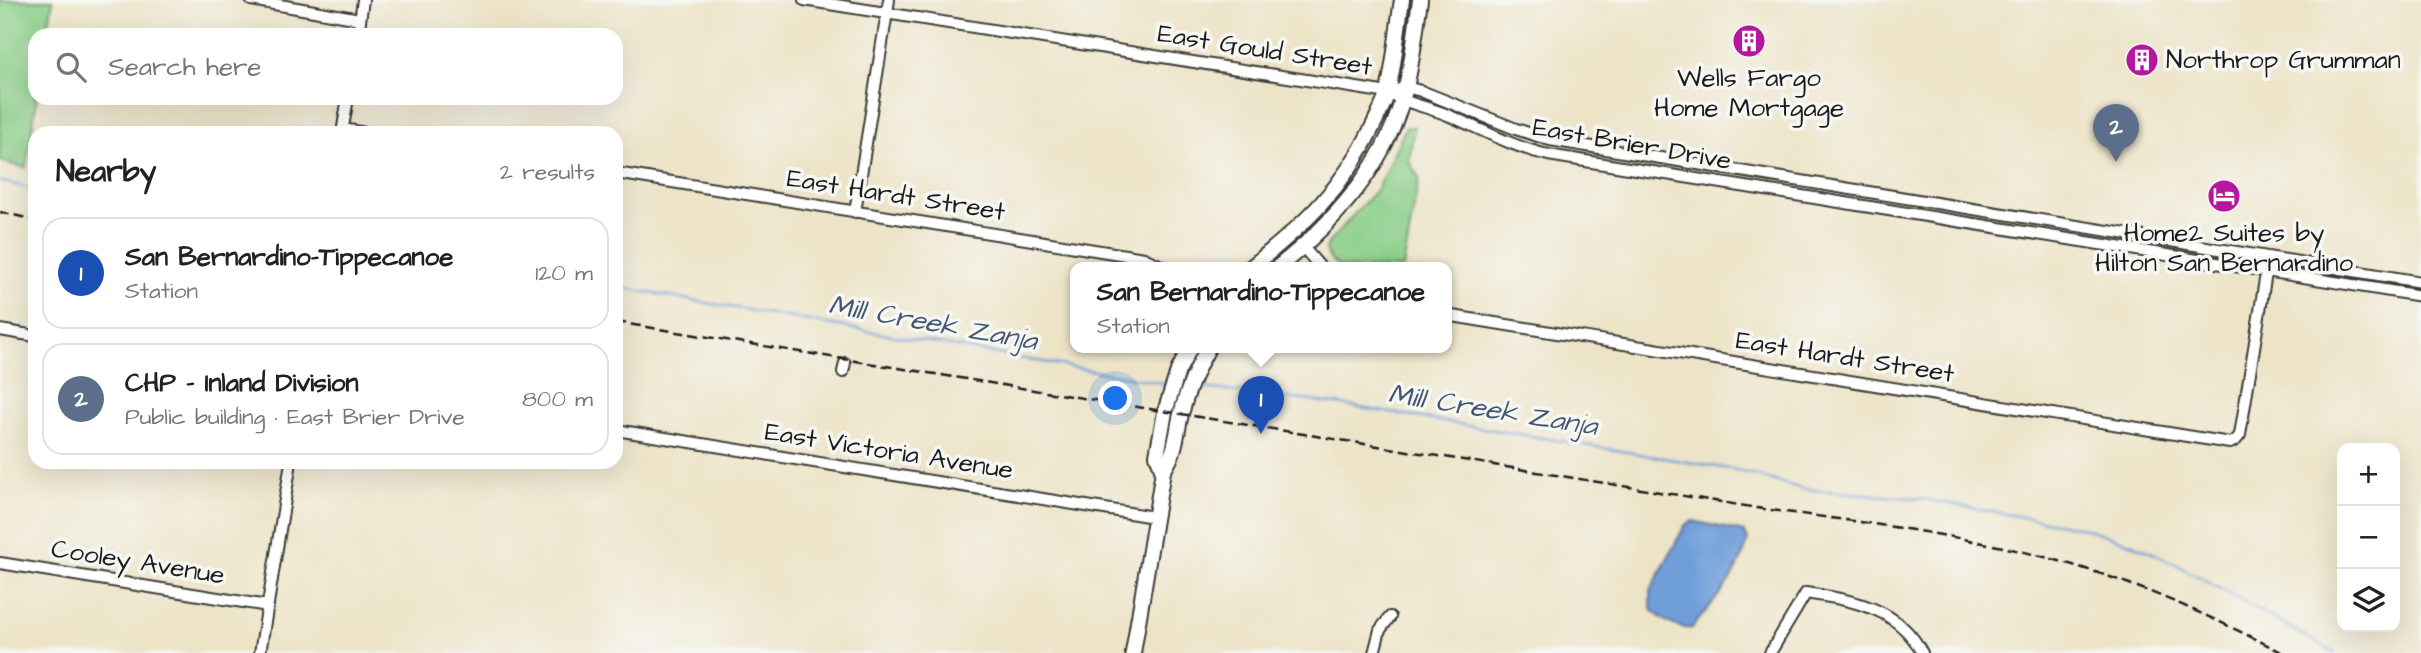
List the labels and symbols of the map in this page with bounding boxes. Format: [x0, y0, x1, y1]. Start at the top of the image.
street label: East Gould Street [1155, 15, 1375, 85]
building icon: Wells Fargo Home Mortgage [1730, 22, 1768, 60]
building icon: Northrop Grumman [2123, 41, 2161, 79]
place label: Northrop Grumman [2166, 42, 2401, 78]
place label: Wells Fargo Home Mortgage [1654, 60, 1844, 128]
pin: 2 [2093, 104, 2139, 162]
street label: East Brier Drive [1530, 109, 1734, 179]
street label: East Hardt Street [784, 160, 1008, 230]
hotel icon: Home2 Suites by Hilton San Bernardino [2205, 177, 2243, 215]
place label: Home2 Suites by Hilton San Bernardino [2095, 215, 2353, 281]
water label: Mill Creek Zanja [826, 285, 1042, 361]
street label: East Hardt Street [1733, 322, 1957, 392]
water label: Mill Creek Zanja [1386, 374, 1602, 446]
pin: 1 [1238, 376, 1284, 434]
your location [1098, 381, 1132, 415]
street label: East Victoria Avenue [762, 414, 1016, 488]
street label: Cooley Avenue [48, 531, 227, 595]

